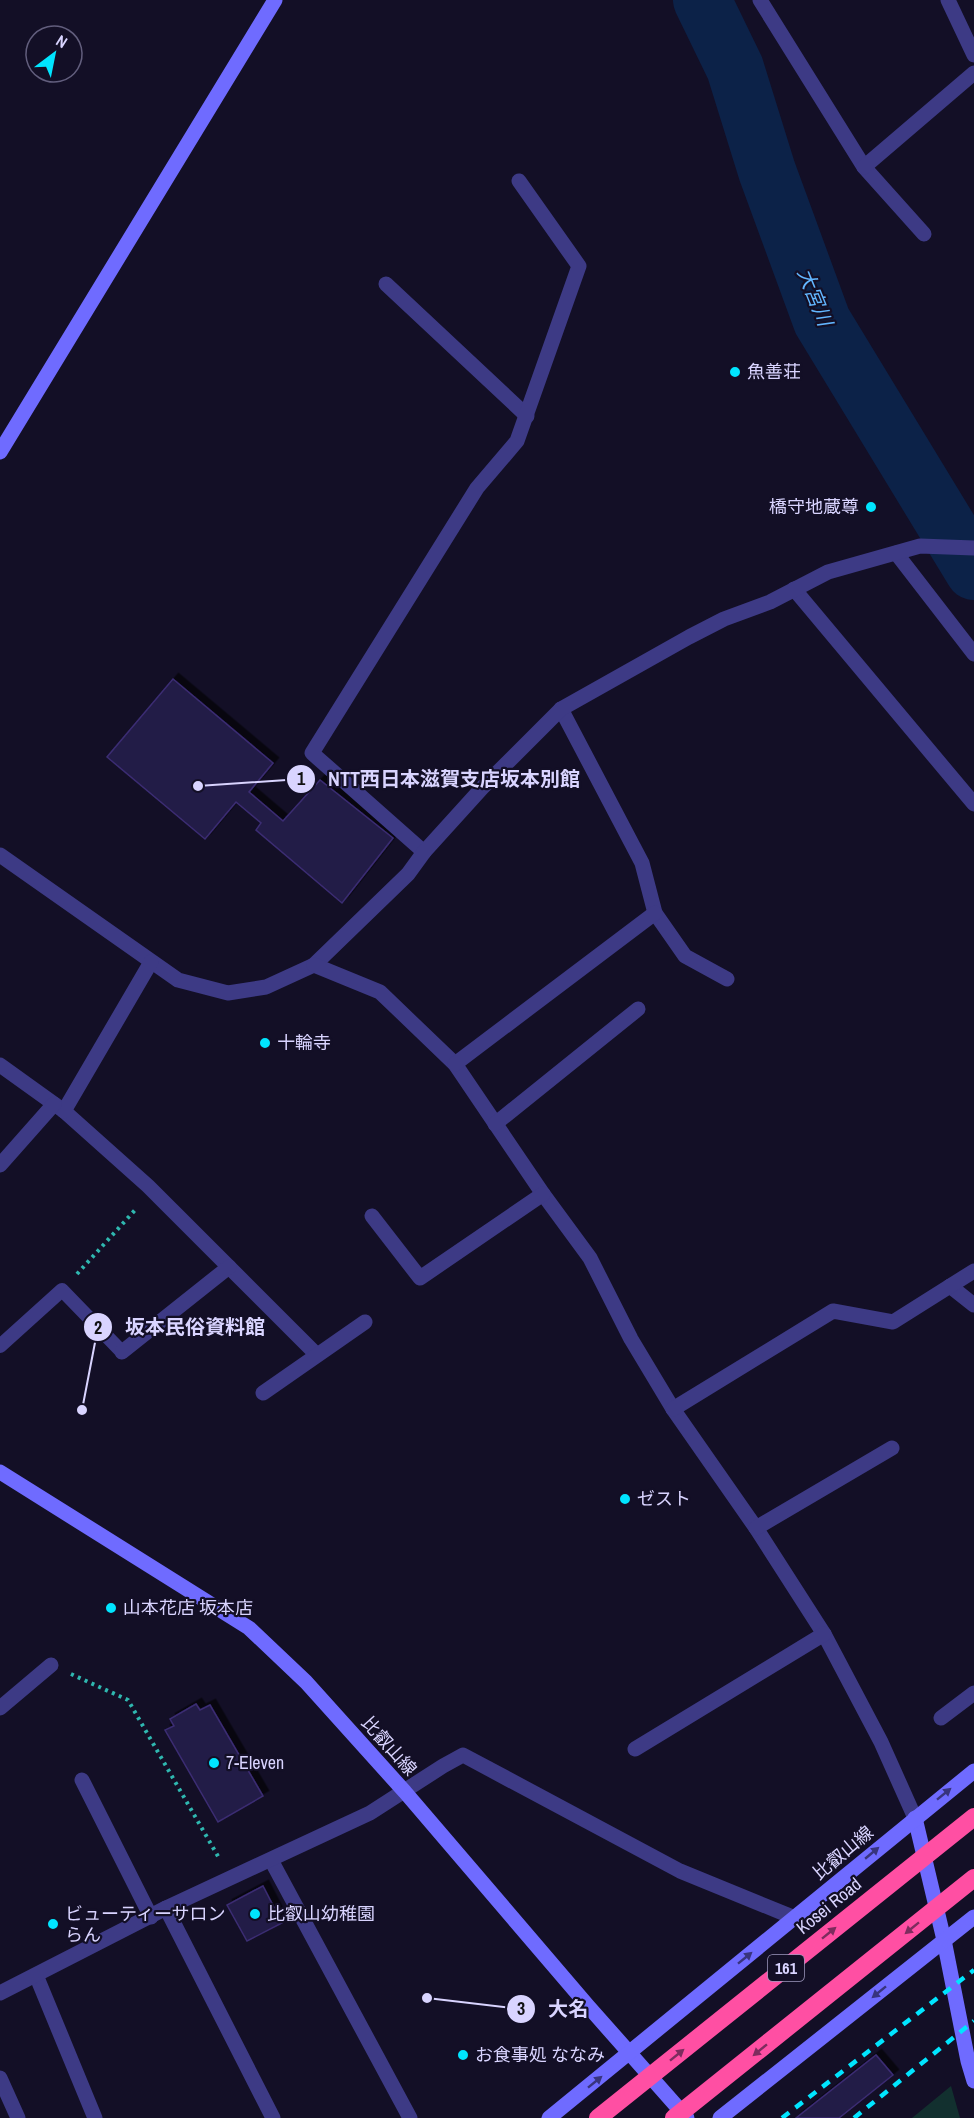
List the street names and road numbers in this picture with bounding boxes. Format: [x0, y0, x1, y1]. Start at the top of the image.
street label: 比叡山線 [356, 1711, 423, 1781]
street label: 比叡山線 [807, 1820, 878, 1885]
street label: Kosei Road [791, 1872, 867, 1940]
road number: 161 [768, 1955, 804, 1981]

